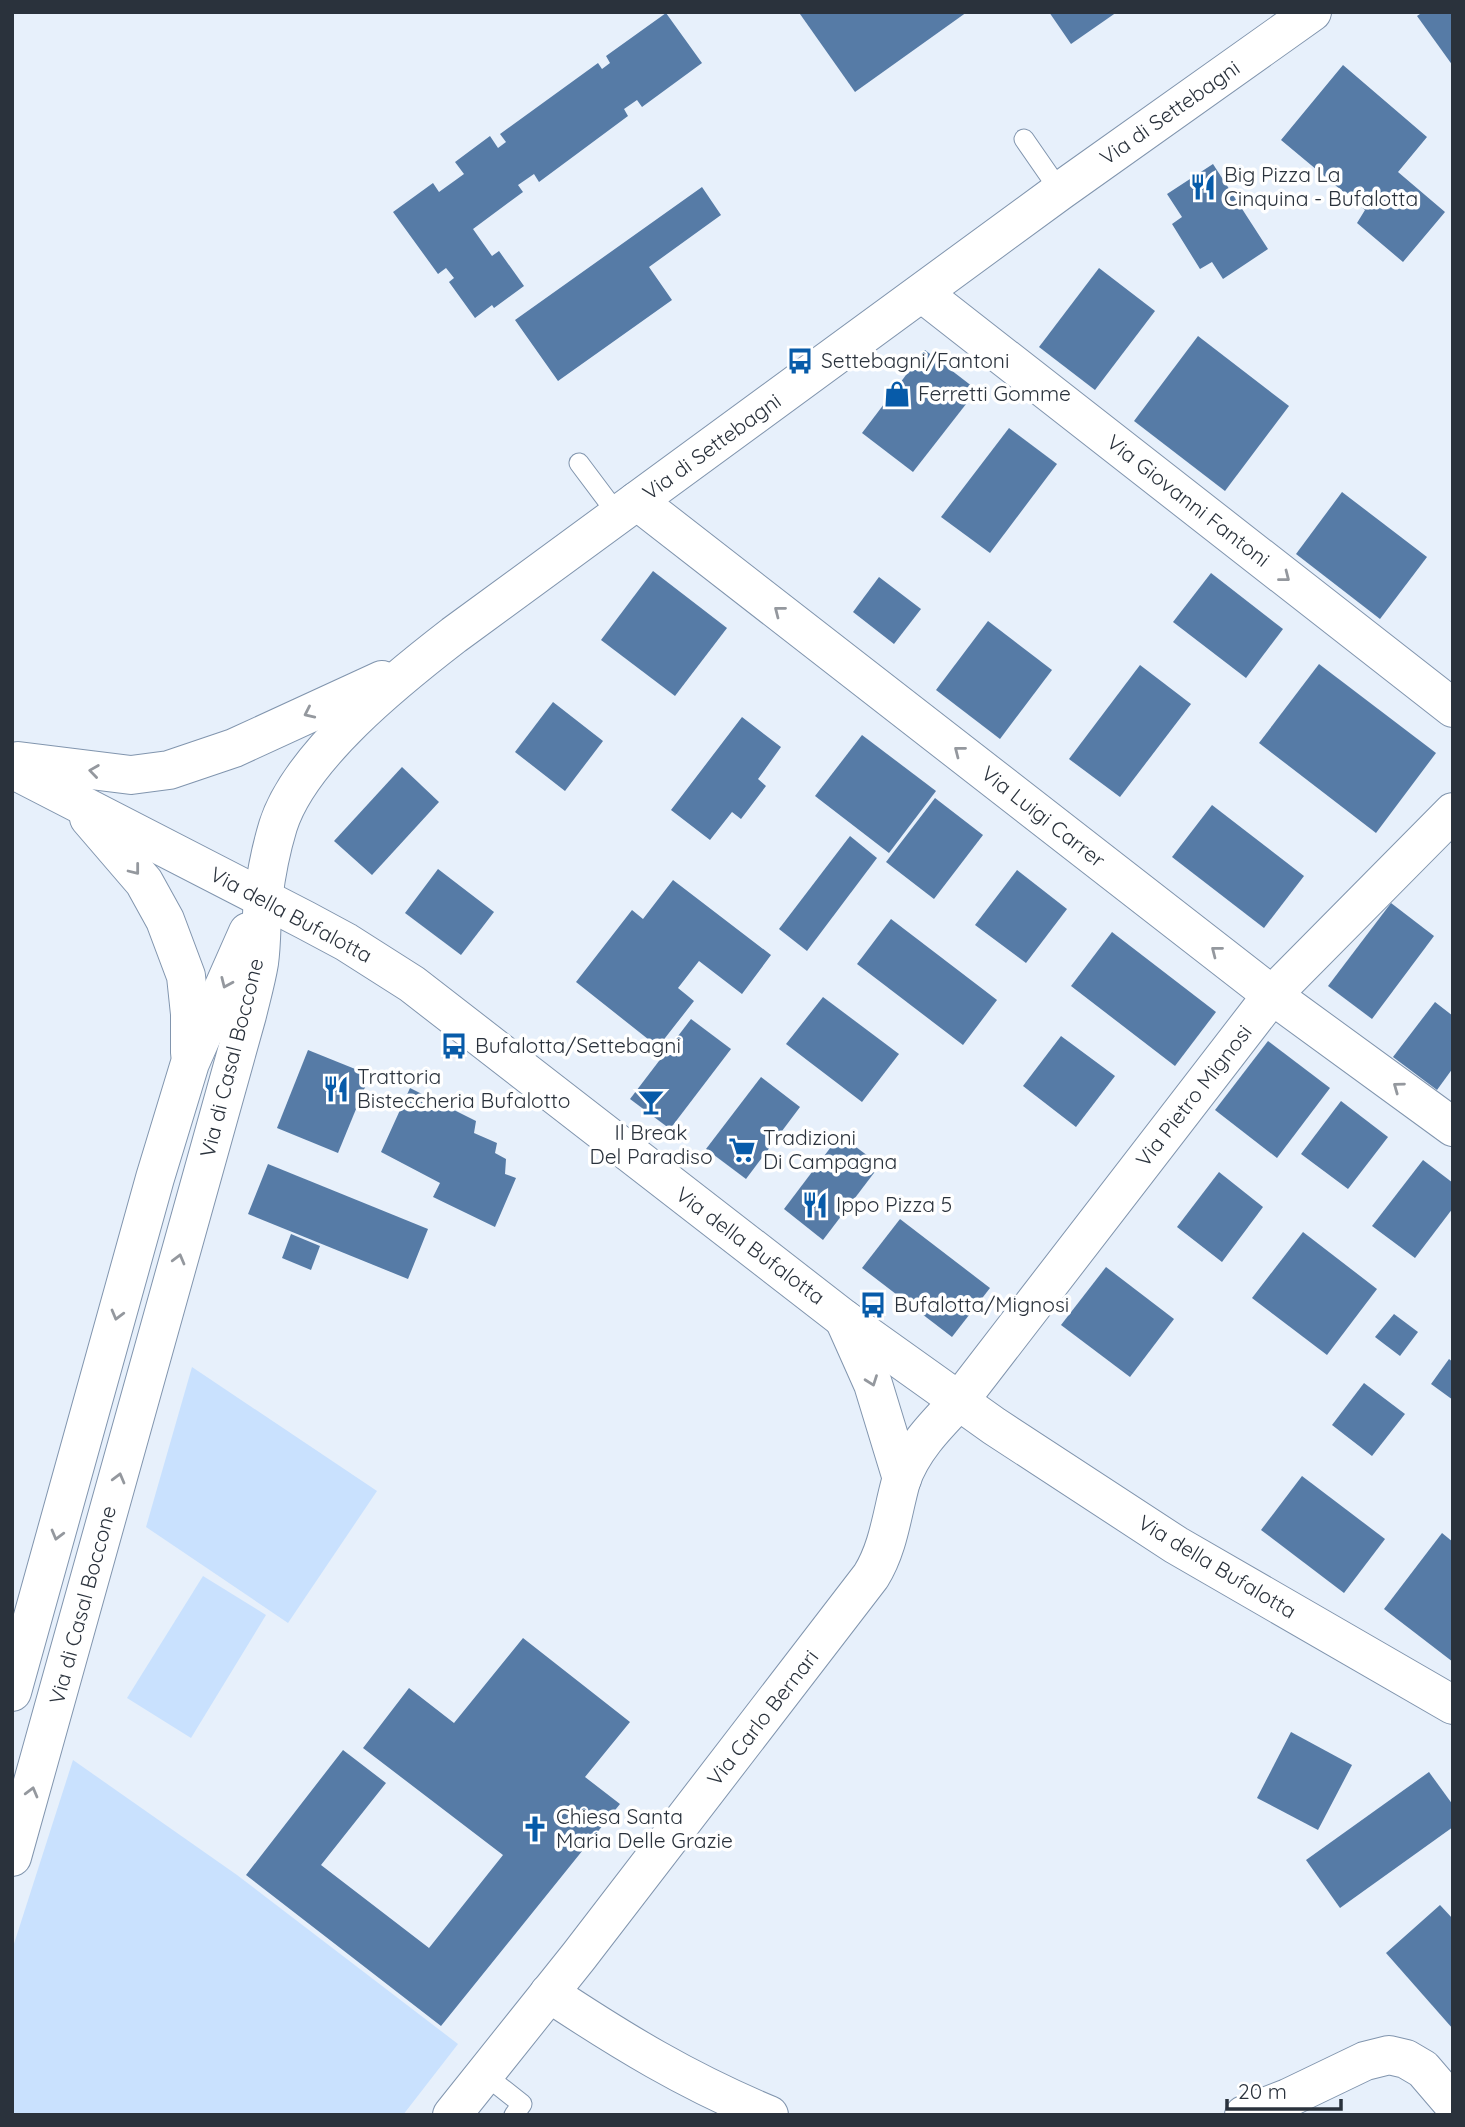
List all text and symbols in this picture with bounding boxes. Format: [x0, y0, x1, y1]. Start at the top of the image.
street label: Via di Settebagni [1094, 54, 1244, 170]
place label: Big Pizza La Cinquina - Bufalotta [1224, 161, 1418, 211]
restaurant icon: Big Pizza La Cinquina - Bufalotta [1188, 172, 1218, 202]
bus stop icon: Settebagni/Fantoni [785, 346, 815, 376]
place label: Settebagni/Fantoni [821, 347, 1009, 373]
shop icon: Ferretti Gomme [882, 379, 912, 409]
place label: Ferretti Gomme [918, 380, 1071, 406]
street label: Via di Settebagni [637, 387, 786, 505]
street label: Via Giovanni Fantoni [1102, 429, 1275, 572]
one-way arrow [1277, 568, 1290, 581]
one-way arrow [774, 607, 787, 620]
one-way arrow [304, 705, 316, 719]
one-way arrow [954, 746, 966, 759]
street label: Via Luigi Carrer [977, 760, 1111, 873]
one-way arrow [88, 764, 99, 779]
street label: Via della Bufalotta [206, 860, 377, 968]
one-way arrow [126, 863, 139, 875]
one-way arrow [1211, 946, 1223, 959]
street label: Via di Casal Boccone [194, 955, 268, 1160]
one-way arrow [220, 976, 234, 988]
street label: Via Pietro Mignosi [1130, 1019, 1257, 1172]
bus stop icon: Bufalotta/Settebagni [439, 1031, 469, 1061]
place label: Bufalotta/Settebagni [475, 1032, 681, 1058]
place label: Trattoria Bisteccheria Bufalotto [357, 1063, 571, 1113]
restaurant icon: Trattoria Bisteccheria Bufalotto [321, 1074, 351, 1104]
one-way arrow [1393, 1083, 1406, 1095]
bar icon: Il Break Del Paradiso [636, 1087, 666, 1117]
place label: Il Break Del Paradiso [589, 1119, 713, 1169]
place label: Tradizioni Di Campagna [763, 1124, 897, 1174]
supermarket icon: Tradizioni Di Campagna [727, 1135, 757, 1165]
street label: Via della Bufalotta [671, 1181, 830, 1310]
restaurant icon: Ippo Pizza 5 [800, 1190, 830, 1220]
place label: Ippo Pizza 5 [836, 1191, 952, 1217]
one-way arrow [171, 1253, 186, 1265]
bus stop icon: Bufalotta/Mignosi [858, 1290, 888, 1320]
place label: Bufalotta/Mignosi [894, 1291, 1069, 1317]
one-way arrow [111, 1309, 125, 1321]
one-way arrow [864, 1375, 878, 1387]
one-way arrow [110, 1472, 125, 1484]
street label: Via di Casal Boccone [43, 1503, 121, 1707]
street label: Via della Bufalotta [1134, 1509, 1301, 1624]
one-way arrow [50, 1528, 65, 1540]
street label: Via Carlo Bernari [701, 1644, 823, 1791]
one-way arrow [23, 1786, 38, 1798]
place label: Chiesa Santa Maria Delle Grazie [556, 1803, 733, 1853]
church icon: Chiesa Santa Maria Delle Grazie [520, 1814, 550, 1844]
scale bar [1227, 2068, 1341, 2112]
text: 20 m [1238, 2078, 1287, 2104]

